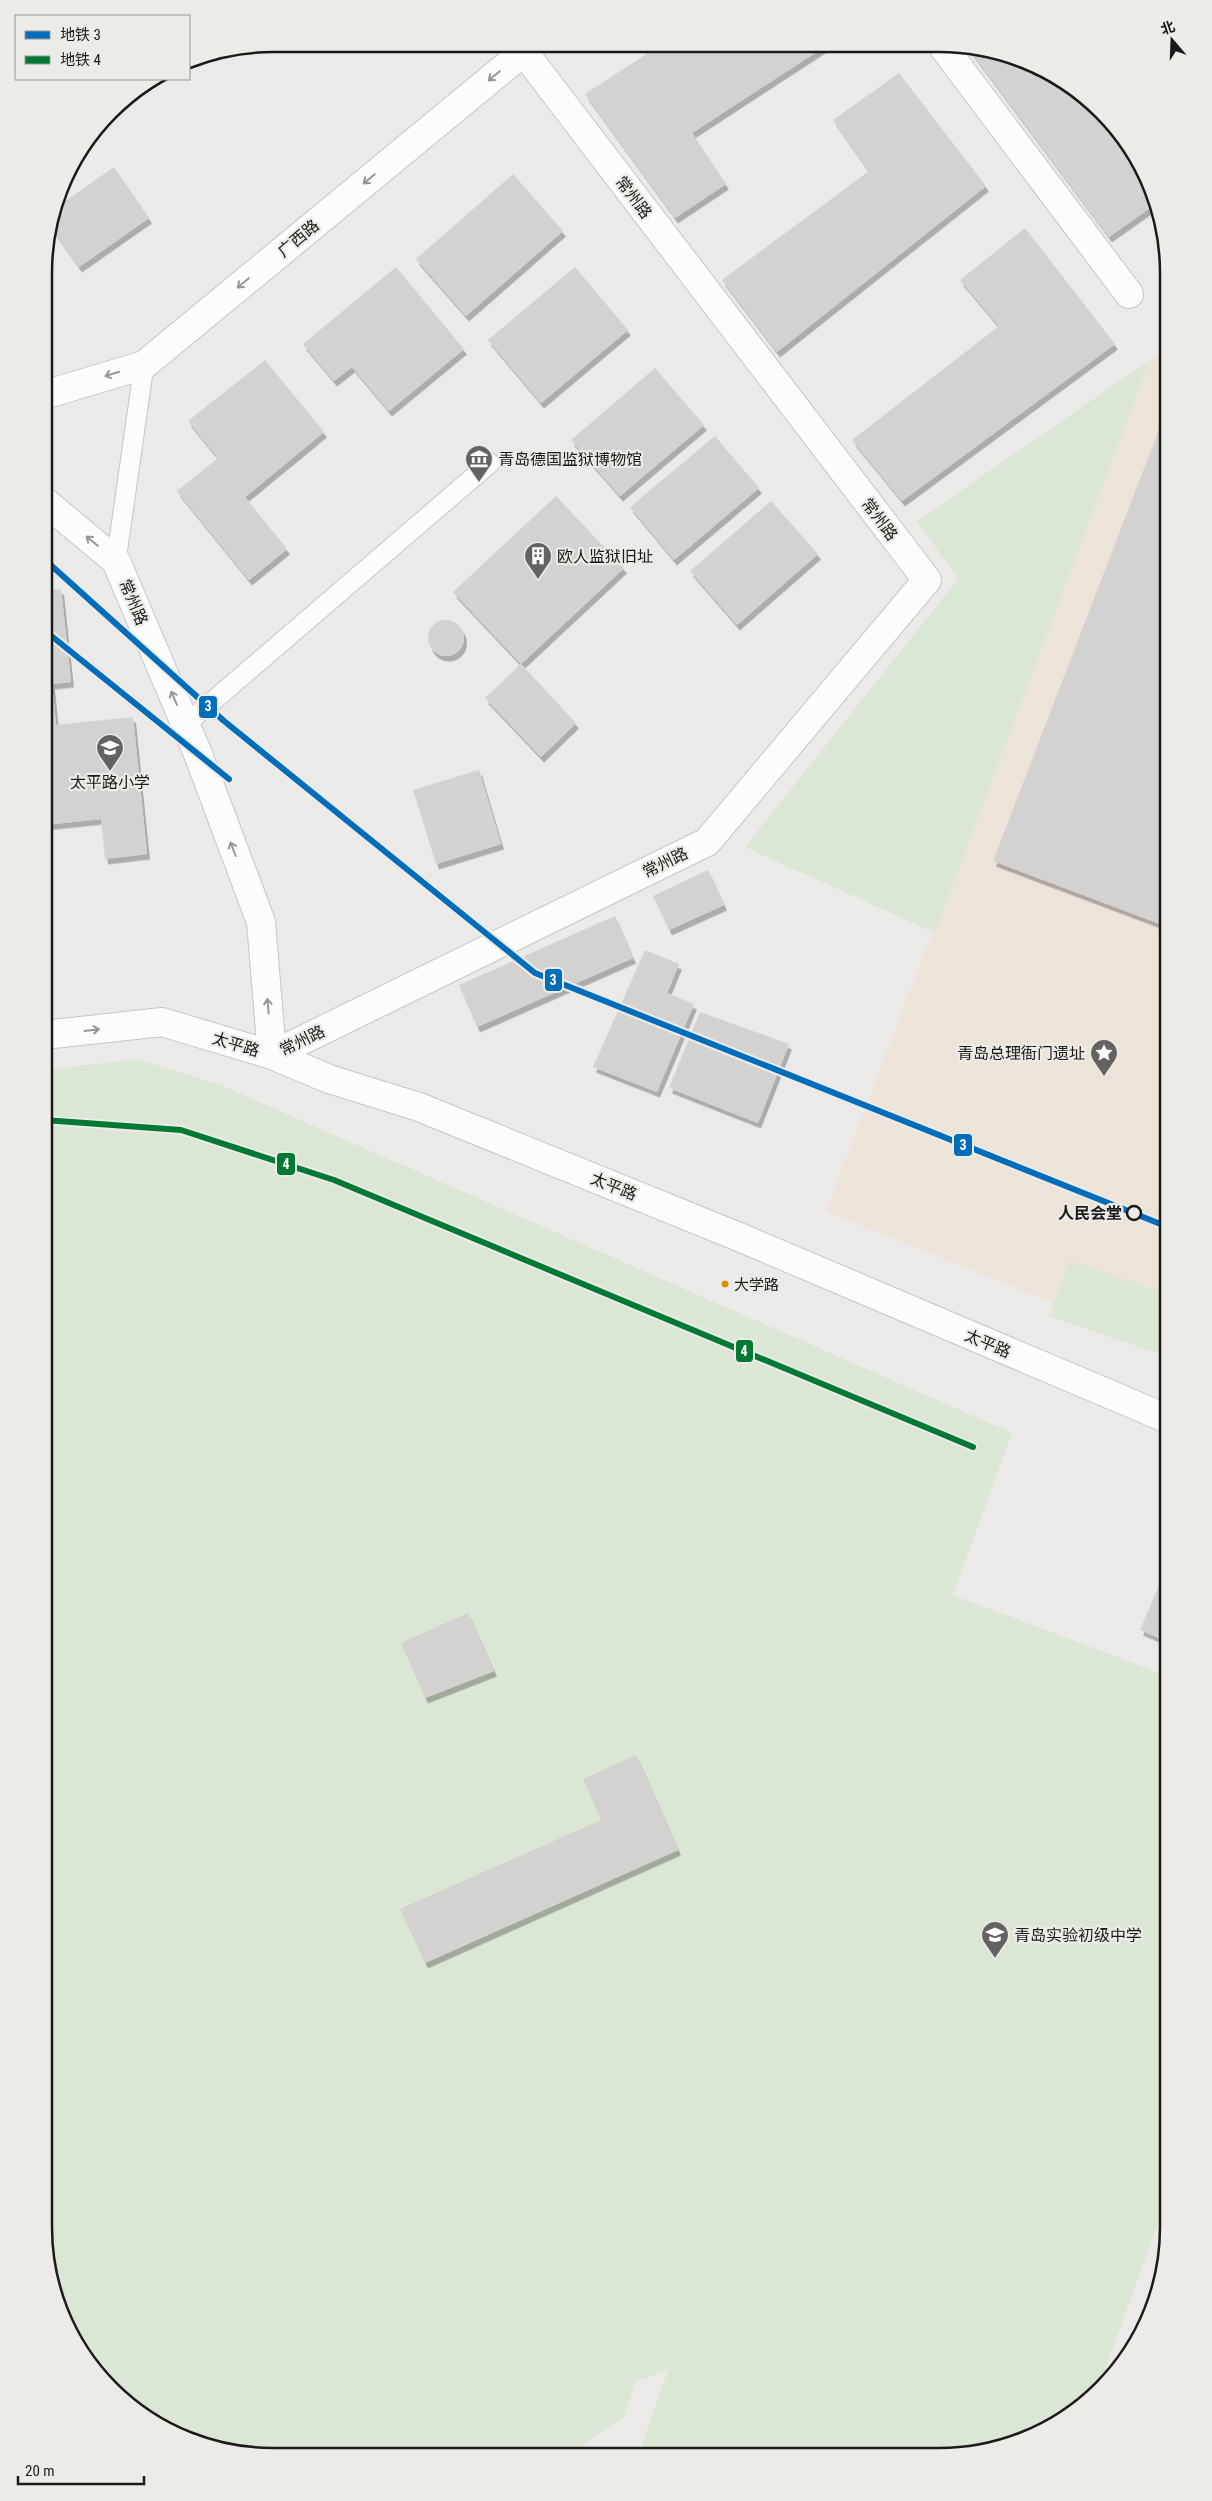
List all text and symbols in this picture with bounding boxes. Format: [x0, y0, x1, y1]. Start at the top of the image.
legend [15, 15, 190, 80]
north arrow [1147, 15, 1197, 65]
text: 北 [1159, 18, 1177, 38]
text: 地铁 3 [60, 26, 101, 44]
text: 地铁 4 [60, 51, 101, 69]
one-way arrow [487, 70, 500, 81]
street label: 常州路 [612, 172, 656, 222]
one-way arrow [362, 174, 375, 185]
street label: 广西路 [274, 216, 323, 261]
one-way arrow [237, 277, 250, 288]
one-way arrow [104, 370, 120, 380]
museum icon: 青岛德国监狱博物馆 [464, 444, 494, 483]
place label: 青岛德国监狱博物馆 [498, 450, 642, 469]
street label: 常州路 [858, 494, 902, 544]
one-way arrow [86, 536, 99, 547]
building icon: 欧人监狱旧址 [523, 541, 553, 580]
place label: 欧人监狱旧址 [557, 547, 653, 566]
street label: 常州路 [115, 576, 152, 628]
one-way arrow [168, 691, 178, 706]
line badge: 3 [198, 695, 218, 719]
text: 3 [204, 698, 212, 714]
school or university icon: 太平路小学 [95, 733, 125, 772]
place label: 太平路小学 [70, 773, 150, 792]
one-way arrow [228, 842, 238, 857]
street label: 常州路 [639, 843, 691, 882]
line badge: 3 [544, 968, 563, 992]
text: 3 [549, 972, 557, 988]
one-way arrow [263, 999, 273, 1015]
street label: 常州路 [276, 1021, 328, 1060]
one-way arrow [84, 1025, 100, 1035]
street label: 太平路 [210, 1028, 262, 1061]
place icon: 青岛总理衙门遗址 [1089, 1038, 1119, 1077]
place label: 青岛总理衙门遗址 [957, 1044, 1085, 1063]
line badge: 3 [953, 1133, 973, 1157]
text: 3 [959, 1137, 967, 1153]
line badge: 4 [276, 1152, 296, 1176]
text: 4 [282, 1156, 290, 1172]
street label: 太平路 [588, 1169, 640, 1204]
place label: 人民会堂 [1058, 1204, 1122, 1223]
marker: 人民会堂 [1126, 1205, 1142, 1221]
place label: 大学路 [734, 1276, 779, 1294]
marker: 大学路 [720, 1279, 730, 1289]
street label: 太平路 [962, 1325, 1014, 1362]
line badge: 4 [735, 1339, 754, 1363]
text: 4 [740, 1343, 748, 1359]
school or university icon: 青岛实验初级中学 [980, 1920, 1010, 1959]
place label: 青岛实验初级中学 [1014, 1926, 1142, 1945]
scale bar [18, 2454, 144, 2486]
text: 20 m [25, 2462, 55, 2480]

